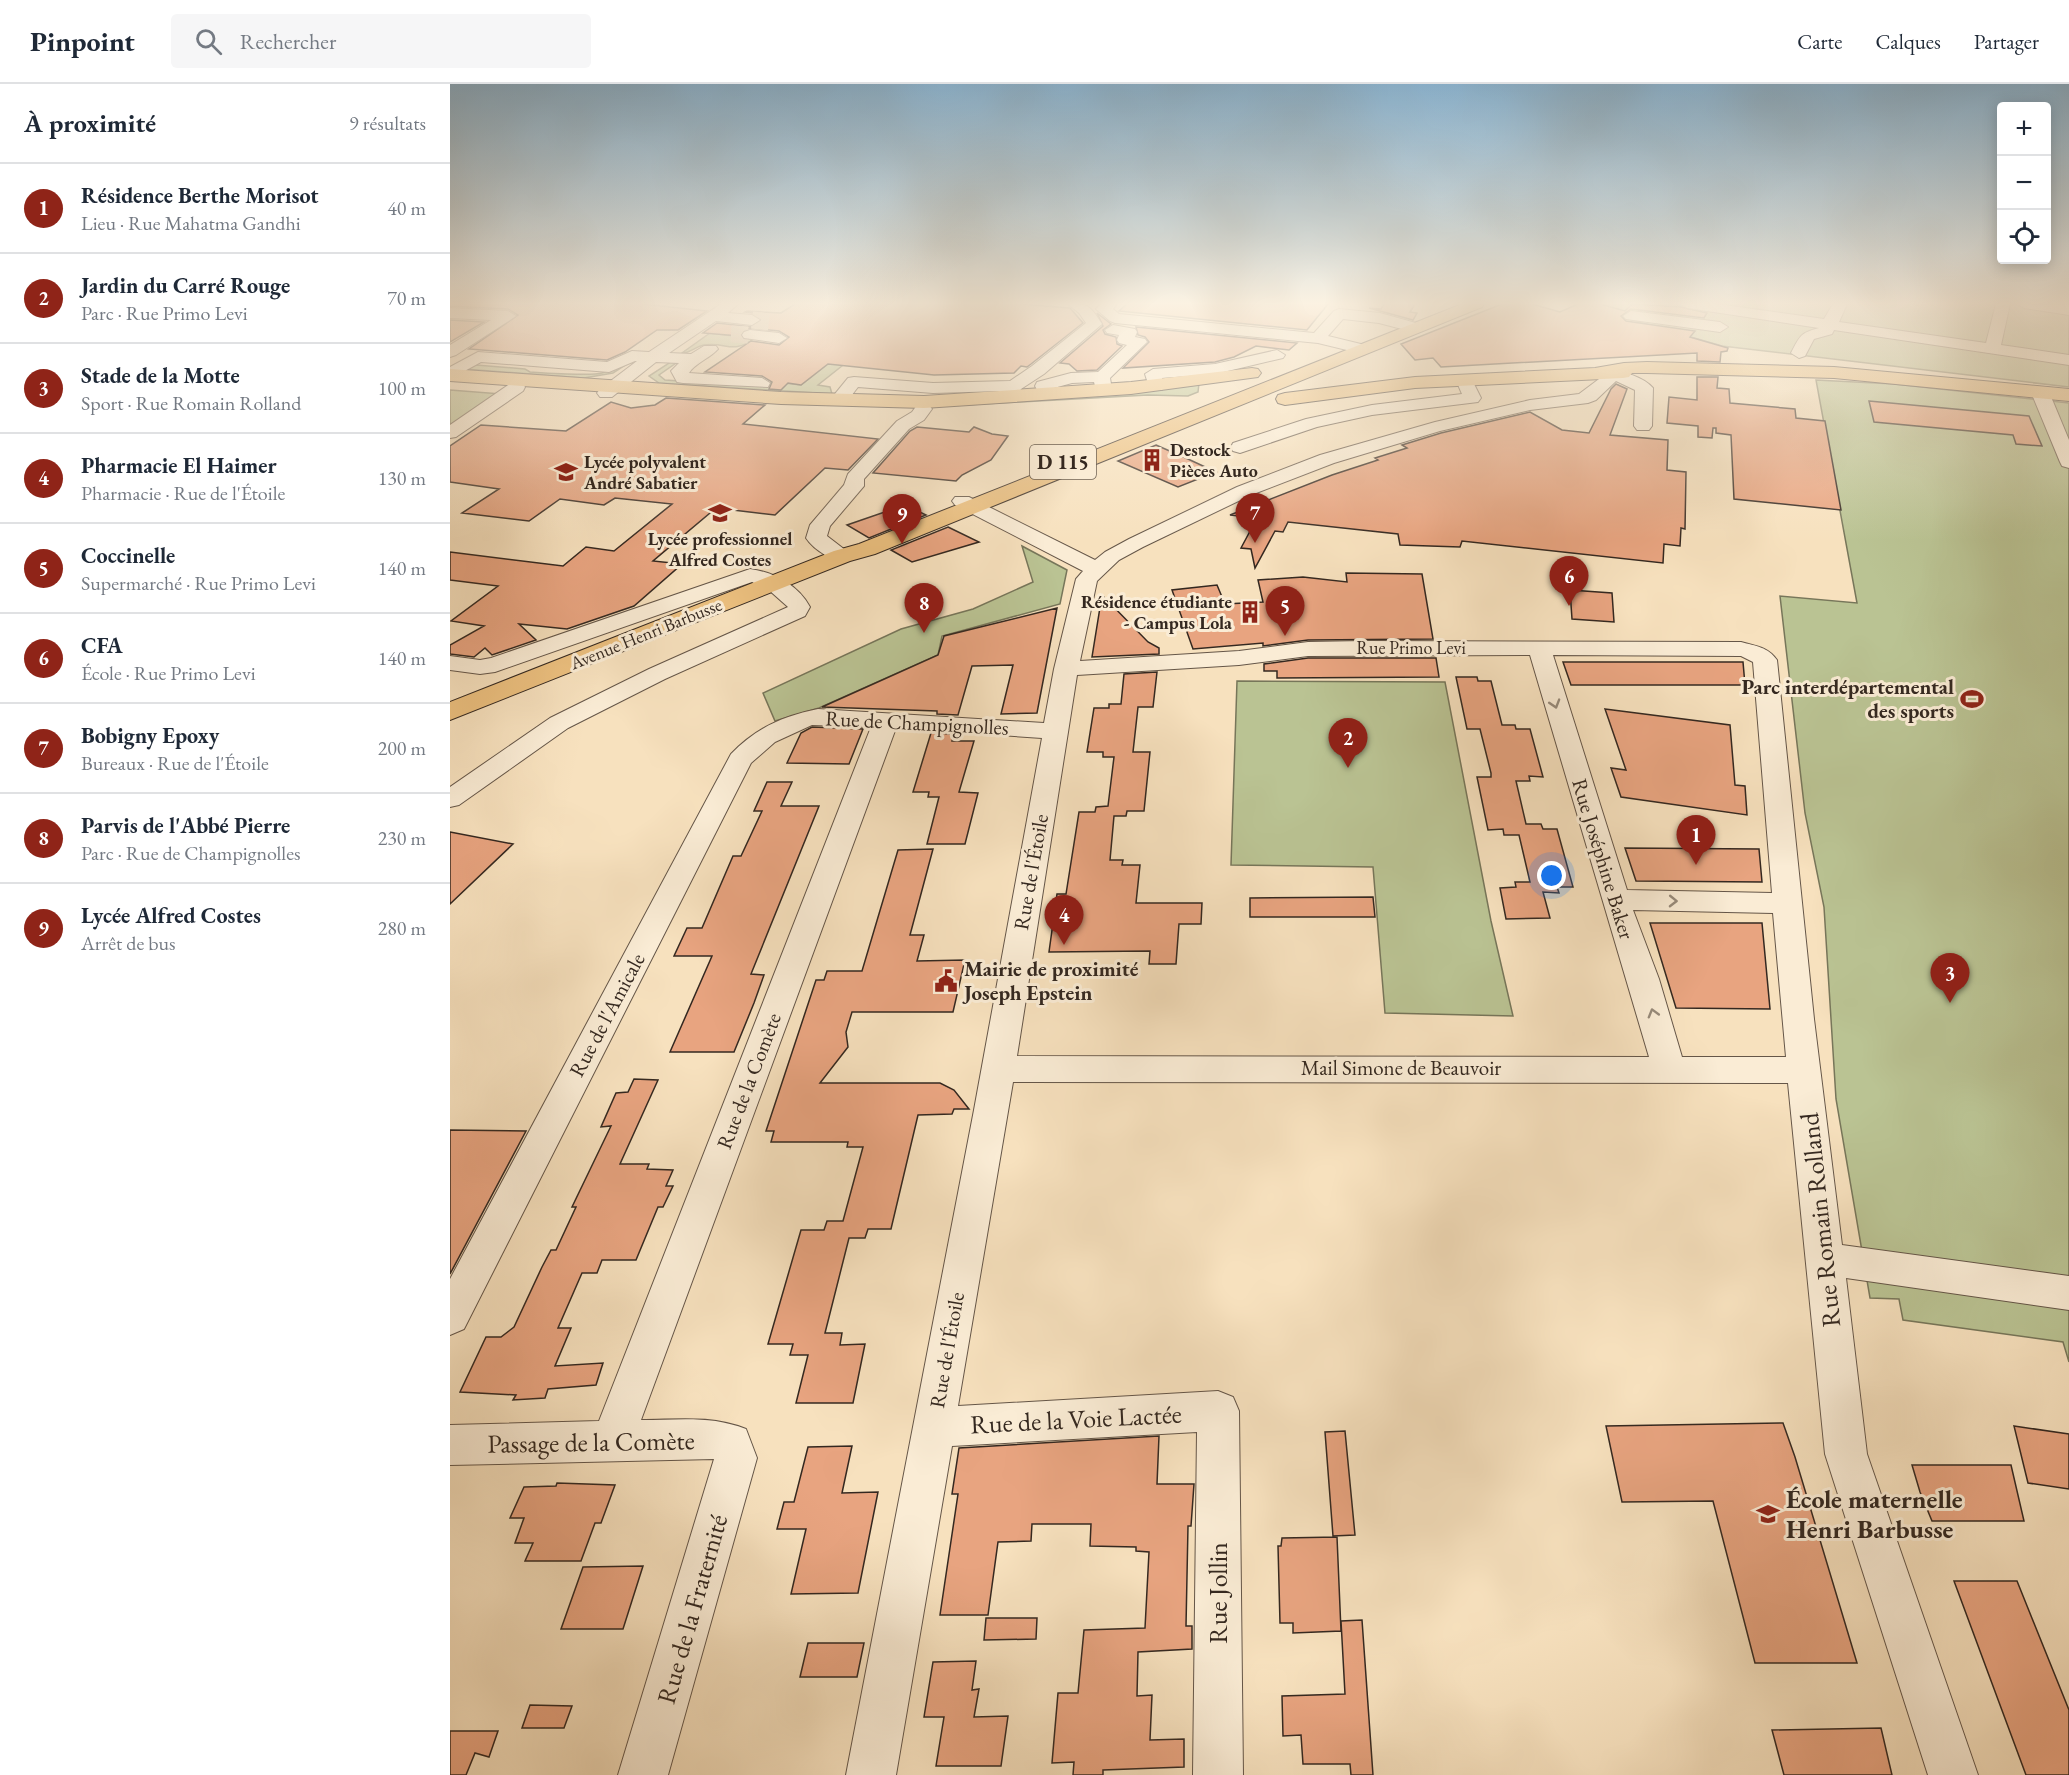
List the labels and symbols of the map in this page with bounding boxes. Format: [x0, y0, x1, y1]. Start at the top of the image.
place label: Destock Pièces Auto [1170, 438, 1258, 482]
road number: D 115 [1030, 445, 1096, 479]
building icon: Destock Pièces Auto [1139, 447, 1165, 473]
place label: Lycée polyvalent André Sabatier [583, 450, 706, 494]
school or university icon: Lycée polyvalent André Sabatier [553, 459, 579, 485]
pin: 9 [882, 494, 922, 544]
pin: 7 [1236, 494, 1274, 543]
school or university icon: Lycée professionnel Alfred Costes [707, 500, 733, 526]
place label: Lycée professionnel Alfred Costes [648, 527, 792, 571]
pin: 6 [1550, 556, 1588, 606]
pin: 8 [904, 584, 944, 633]
pin: 5 [1266, 586, 1304, 636]
place label: Résidence étudiante - Campus Lola [1081, 590, 1232, 634]
street label: Avenue Henri Barbusse [566, 593, 725, 675]
building icon: Résidence étudiante - Campus Lola [1237, 599, 1263, 625]
street label: Rue Primo Levi [1356, 636, 1466, 659]
place label: Parc interdépartemental des sports [1741, 673, 1954, 724]
sports icon: Parc interdépartemental des sports [1959, 686, 1985, 712]
one-way arrow [1548, 698, 1560, 709]
street label: Rue de Champignolles [825, 704, 1009, 741]
pin: 2 [1328, 718, 1368, 768]
street label: Rue Joséphine Baker [1566, 775, 1641, 943]
street label: Rue de l'Étoile [1007, 812, 1054, 932]
pin: 1 [1676, 816, 1716, 865]
your location [1537, 861, 1566, 890]
one-way arrow [1669, 895, 1678, 908]
pin: 4 [1044, 896, 1084, 945]
street label: Rue de l'Amicale [563, 948, 651, 1081]
pin: 3 [1930, 954, 1970, 1003]
place label: Mairie de proximité Joseph Epstein [962, 955, 1139, 1006]
public building icon: Mairie de proximité Joseph Epstein [933, 968, 959, 994]
street label: Rue de la Comète [710, 1009, 787, 1153]
one-way arrow [1648, 1009, 1660, 1019]
street label: Mail Simone de Beauvoir [1301, 1054, 1501, 1081]
street label: Rue Romain Rolland [1792, 1110, 1848, 1329]
street label: Rue de l'Étoile [923, 1290, 970, 1410]
street label: Rue de la Voie Lactée [969, 1396, 1183, 1442]
street label: Passage de la Comète [487, 1423, 695, 1461]
place label: École maternelle Henri Barbusse [1786, 1482, 1963, 1546]
school or university icon: École maternelle Henri Barbusse [1755, 1501, 1781, 1527]
street label: Rue de la Fraternité [649, 1510, 735, 1708]
street label: Rue Jollin [1201, 1542, 1235, 1644]

